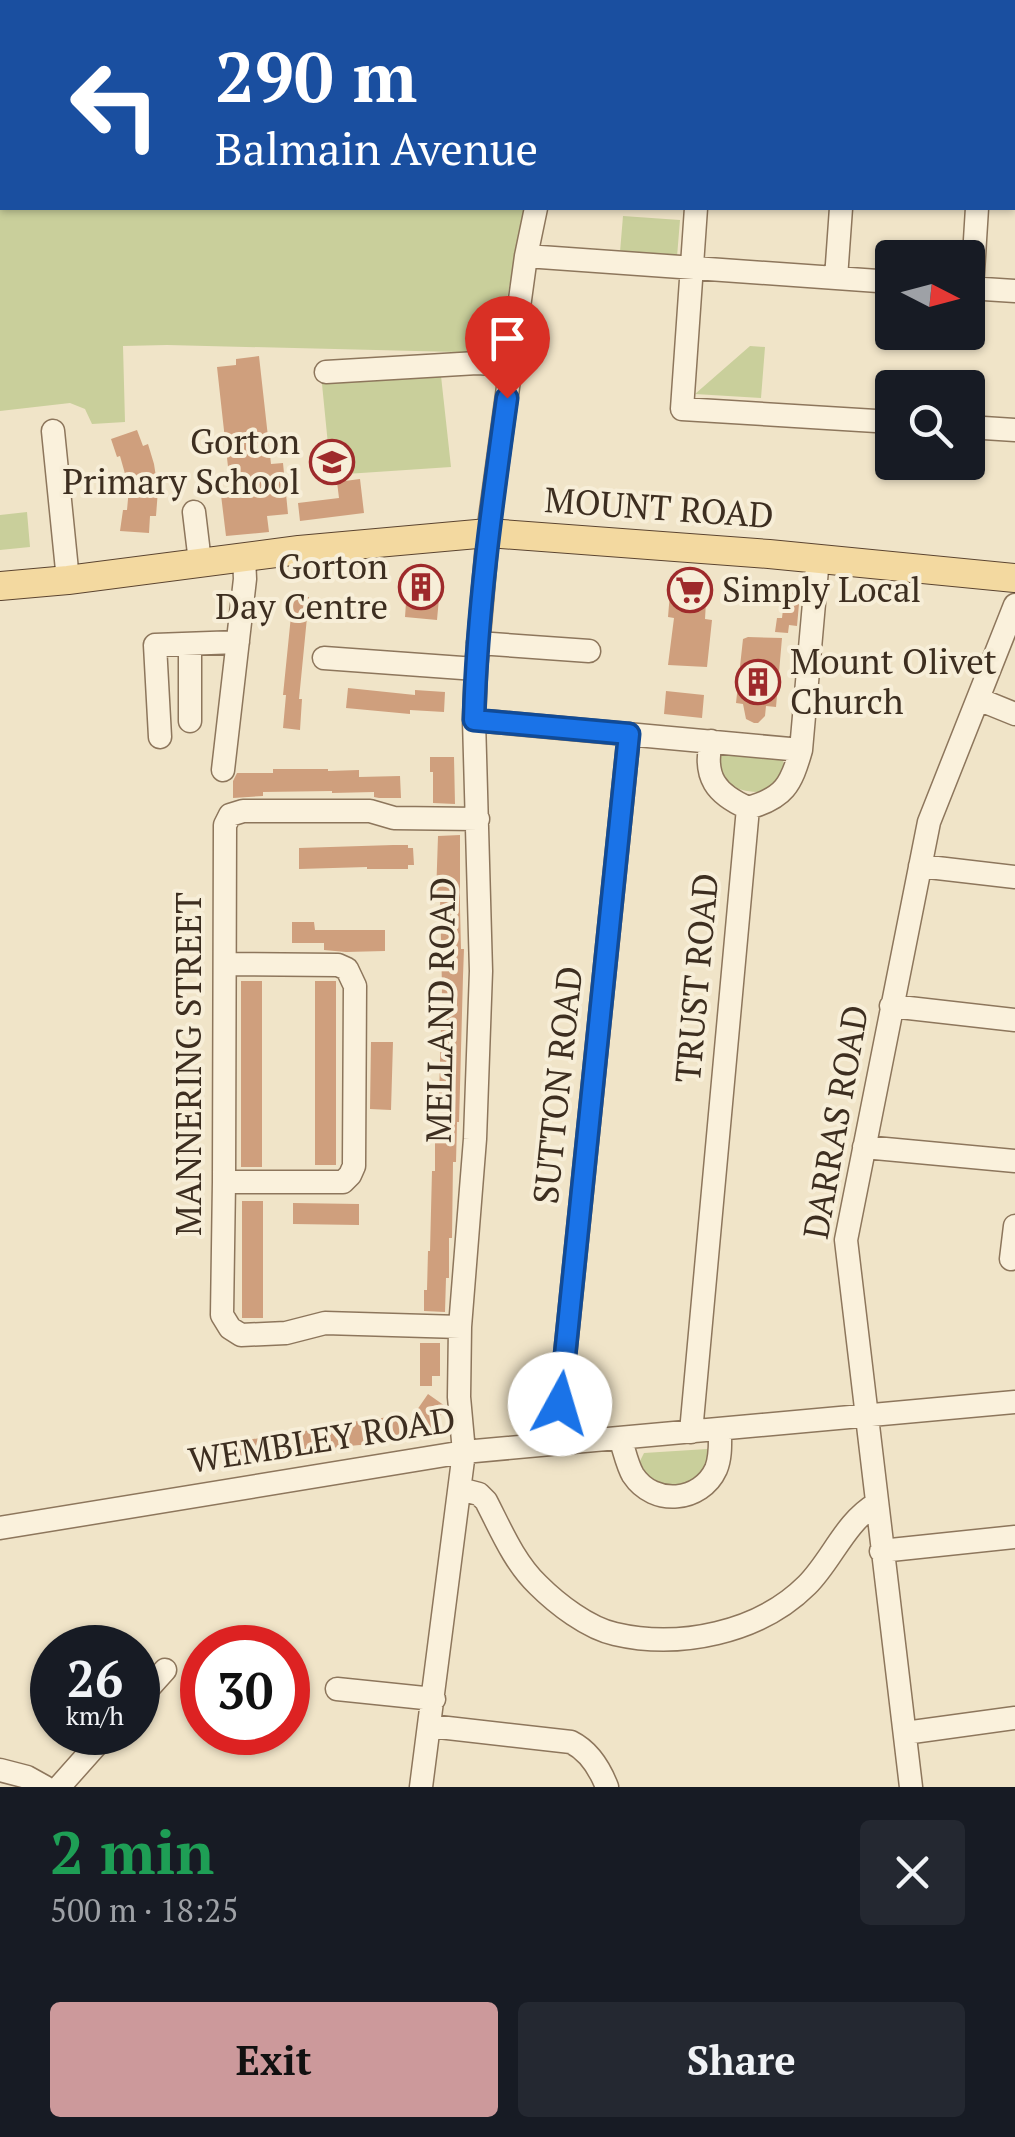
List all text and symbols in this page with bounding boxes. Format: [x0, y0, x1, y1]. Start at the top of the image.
text: 290 m [215, 29, 417, 122]
icon: left [50, 40, 180, 170]
text: Balmain Avenue [215, 118, 538, 178]
north arrow [875, 240, 985, 350]
map controls [875, 240, 985, 480]
pin [465, 296, 550, 399]
icon: arrive [480, 311, 535, 366]
button: search [875, 370, 985, 480]
place label: Gorton Primary School [62, 418, 300, 504]
school or university icon: Gorton Primary School [309, 439, 355, 485]
street label: MOUNT ROAD [543, 476, 775, 538]
place label: Gorton Day Centre [215, 543, 388, 629]
building icon: Gorton Day Centre [398, 564, 444, 610]
place label: Simply Local [722, 566, 921, 612]
supermarket icon: Simply Local [667, 567, 713, 613]
place label: Mount Olivet Church [790, 638, 997, 724]
building icon: Mount Olivet Church [735, 659, 781, 705]
street label: TRUST ROAD [664, 871, 728, 1085]
street label: MELLAND ROAD [415, 877, 465, 1143]
street label: MANNERING STREET [165, 892, 211, 1236]
street label: SUTTON ROAD [522, 964, 592, 1206]
street label: DARRAS ROAD [792, 1001, 878, 1242]
position arrow [508, 1352, 612, 1456]
street label: WEMBLEY ROAD [185, 1395, 459, 1483]
speed limit sign: 30 [180, 1625, 310, 1755]
text: 26 [67, 1645, 123, 1711]
text: km/h [66, 1699, 124, 1732]
text: 2 min [50, 1812, 214, 1891]
button: close [860, 1820, 965, 1925]
text: 500 m · 18:25 [50, 1889, 238, 1931]
button: Exit [50, 2002, 498, 2117]
button: Share [518, 2002, 965, 2117]

